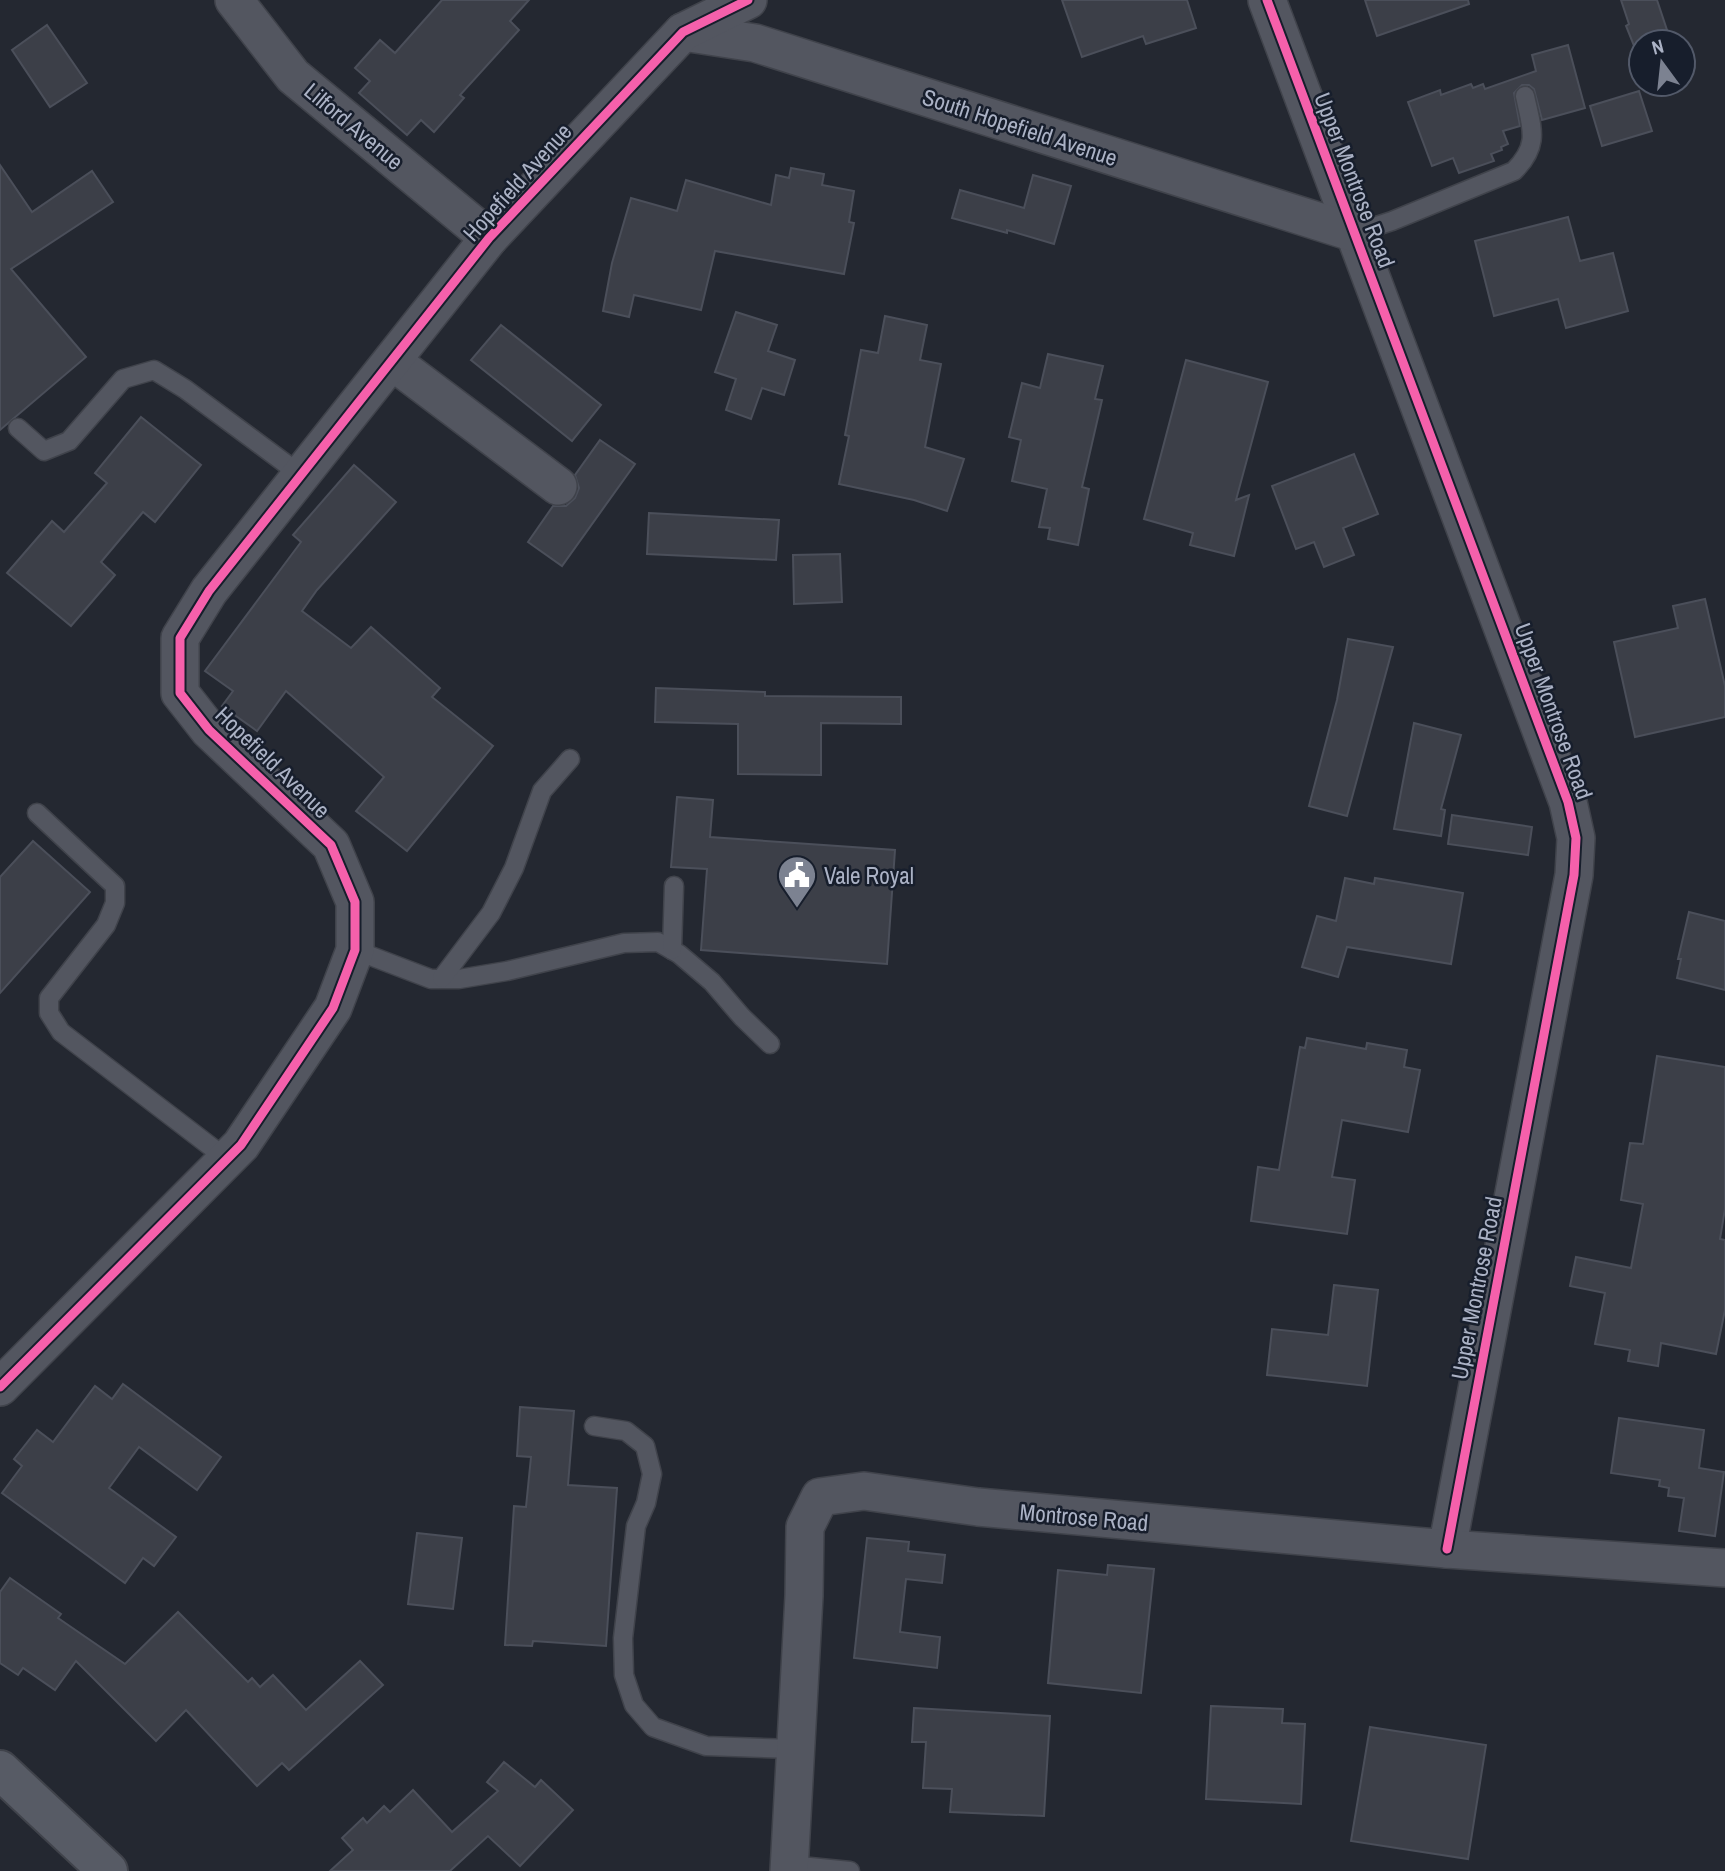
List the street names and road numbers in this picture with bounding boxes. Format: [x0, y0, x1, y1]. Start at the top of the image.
street label: Lilford Avenue [298, 75, 410, 177]
street label: South Hopefield Avenue [919, 81, 1121, 173]
street label: Upper Montrose Road [1307, 88, 1403, 272]
street label: Hopefield Avenue [456, 116, 578, 248]
street label: Upper Montrose Road [1508, 619, 1600, 803]
street label: Hopefield Avenue [209, 699, 337, 825]
street label: Upper Montrose Road [1443, 1194, 1509, 1382]
street label: Montrose Road [1018, 1496, 1150, 1538]

